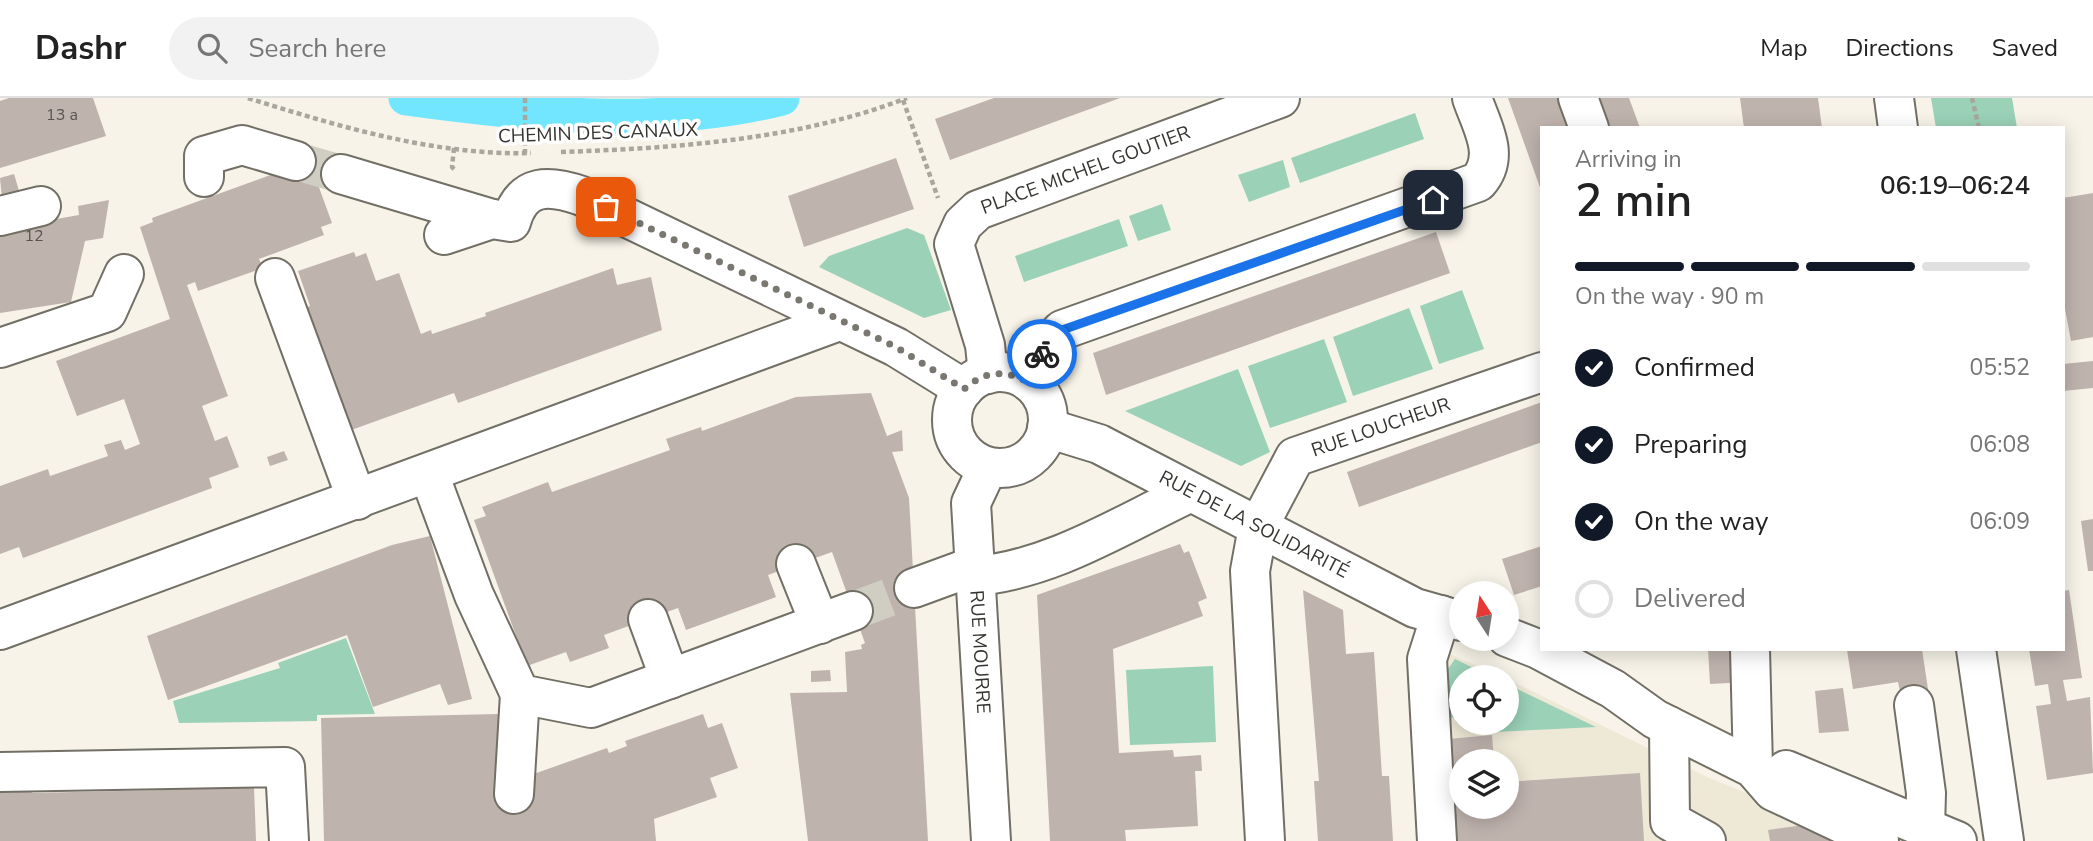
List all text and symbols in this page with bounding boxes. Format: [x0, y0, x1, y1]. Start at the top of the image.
search box [169, 17, 659, 80]
text: Dashr [35, 26, 127, 71]
icon: search [193, 29, 231, 67]
text: Search here [249, 31, 386, 66]
text: Map [1760, 32, 1807, 64]
text: Directions [1845, 32, 1954, 64]
text: Saved [1992, 32, 2058, 64]
house number: 13 a [46, 104, 78, 126]
street label: CHEMIN DES CANAUX [498, 116, 699, 149]
street label: PLACE MICHEL GOUTIER [977, 119, 1194, 221]
text: Arriving in [1575, 144, 1682, 175]
text: 06:19–06:24 [1880, 168, 2030, 203]
text: 2 min [1575, 169, 1692, 232]
pin [1403, 170, 1463, 230]
pin [576, 177, 636, 237]
icon: home [1414, 181, 1452, 219]
icon: bag [587, 188, 625, 226]
house number: 12 [24, 225, 44, 247]
text: On the way · 90 m [1575, 281, 1764, 312]
courier [1007, 319, 1077, 389]
icon: bike [1023, 335, 1061, 373]
icon: check [1575, 349, 1613, 387]
text: Confirmed [1634, 350, 1755, 385]
text: 05:52 [1970, 352, 2030, 383]
street label: RUE LOUCHEUR [1308, 391, 1454, 463]
icon: check [1575, 426, 1613, 464]
text: Preparing [1634, 427, 1747, 462]
text: 06:08 [1970, 429, 2030, 460]
street label: RUE DE LA SOLIDARITÉ [1155, 464, 1353, 584]
icon: check [1575, 503, 1613, 541]
text: On the way [1634, 504, 1768, 539]
text: 06:09 [1970, 506, 2030, 537]
north arrow [1449, 581, 1519, 651]
map controls [1449, 581, 1519, 819]
text: Delivered [1634, 581, 1746, 616]
street label: RUE MOURRE [963, 589, 996, 714]
button: locate [1449, 665, 1519, 735]
button: layers [1449, 749, 1519, 819]

